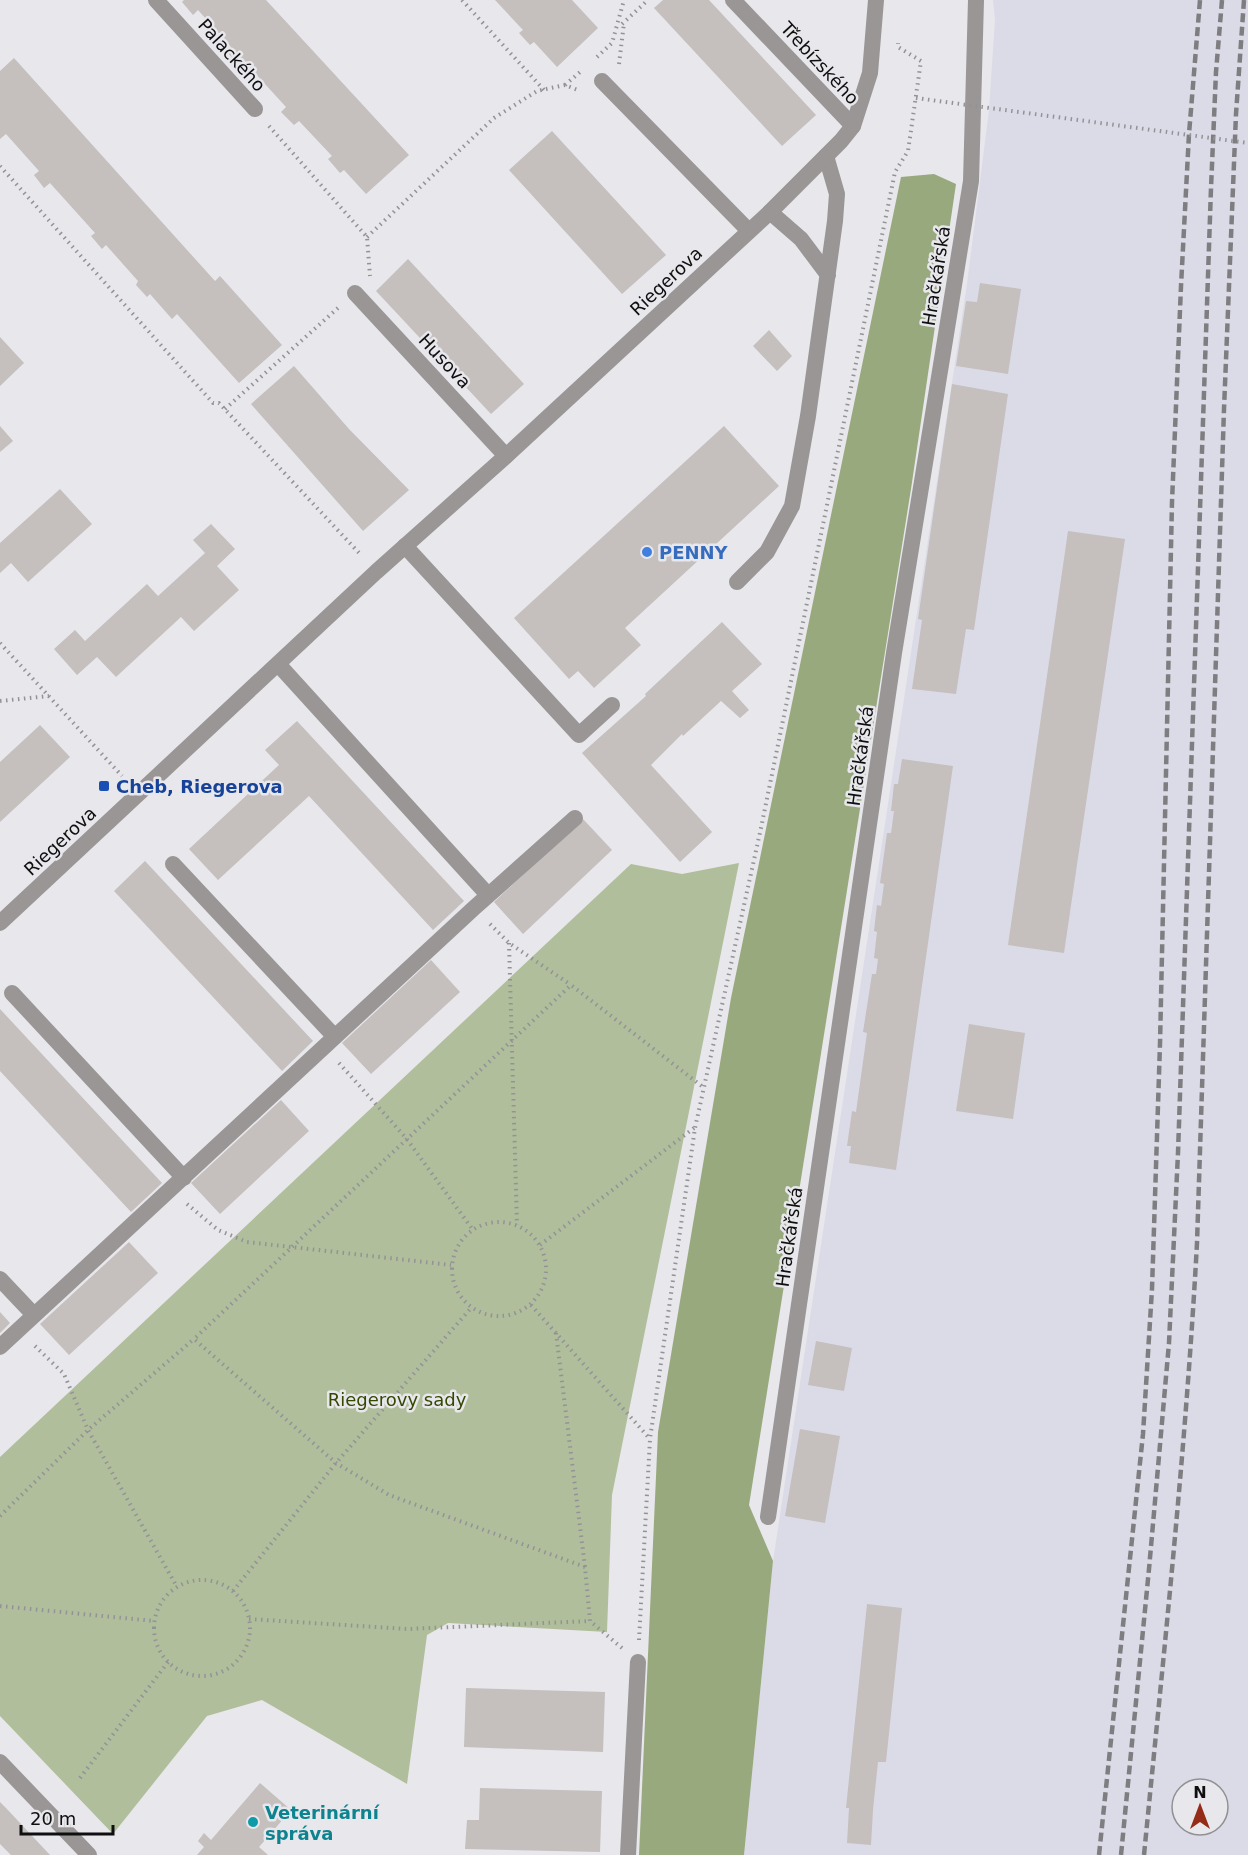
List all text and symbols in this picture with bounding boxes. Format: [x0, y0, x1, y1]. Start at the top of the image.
street label: Palackého [194, 14, 270, 96]
street label: Třebízského [776, 17, 863, 109]
street label: Hračkářská [918, 225, 954, 327]
street label: Riegerova [626, 242, 706, 320]
street label: Husova [414, 329, 476, 393]
place label: PENNY [659, 542, 729, 563]
marker: PENNY [640, 545, 654, 559]
street label: Hračkářská [843, 705, 877, 807]
place label: Cheb, Riegerova [116, 776, 283, 797]
marker: Cheb, Riegerova [97, 779, 111, 793]
street label: Riegerova [20, 802, 100, 880]
street label: Hračkářská [772, 1186, 806, 1288]
park label: Riegerovy sady [328, 1389, 467, 1410]
north arrow [1170, 1777, 1230, 1837]
text: N [1193, 1783, 1207, 1802]
scale bar [21, 1798, 112, 1836]
place label: Veterinární správa [265, 1802, 380, 1844]
text: 20 m [30, 1808, 76, 1829]
marker: Veterinární správa [246, 1815, 260, 1829]

